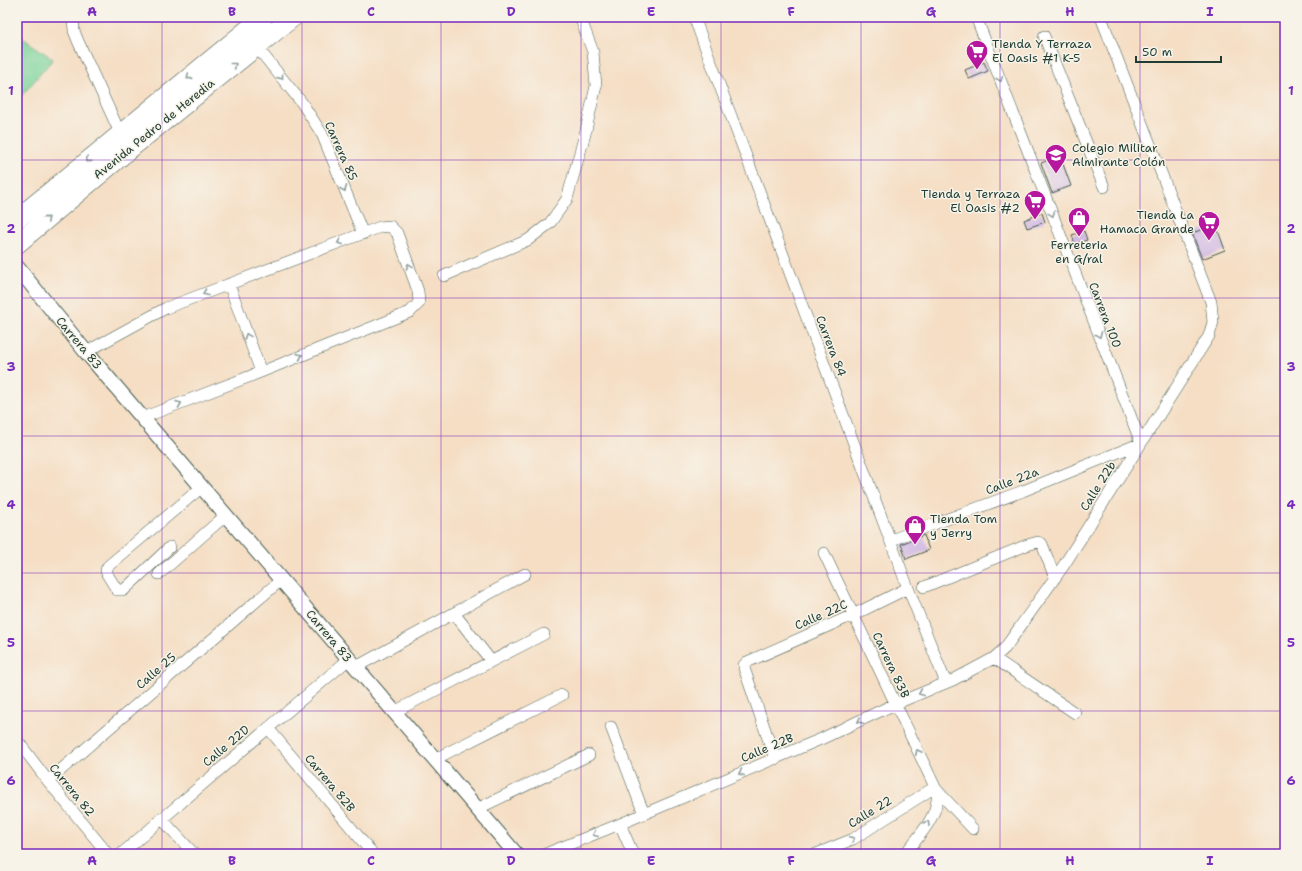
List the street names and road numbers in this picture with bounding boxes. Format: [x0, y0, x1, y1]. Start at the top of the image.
street label: Avenida Pedro de Heredia [90, 75, 218, 183]
street label: Carrera 85 [321, 119, 361, 183]
street label: Carrera 100 [1085, 280, 1125, 350]
street label: Carrera 83 [52, 313, 106, 373]
street label: Carrera 84 [812, 313, 850, 379]
street label: Calle 22b [1076, 458, 1120, 514]
street label: Calle 22a [983, 463, 1041, 498]
street label: Calle 22C [792, 596, 850, 634]
street label: Carrera 83 [302, 606, 356, 666]
street label: Carrera 83B [869, 629, 913, 701]
street label: Calle 25 [133, 649, 179, 693]
street label: Calle 22D [199, 722, 253, 770]
street label: Calle 22B [738, 730, 796, 766]
street label: Carrera 82B [301, 751, 359, 815]
street label: Carrera 82 [46, 760, 98, 820]
street label: Calle 22 [845, 792, 895, 832]

